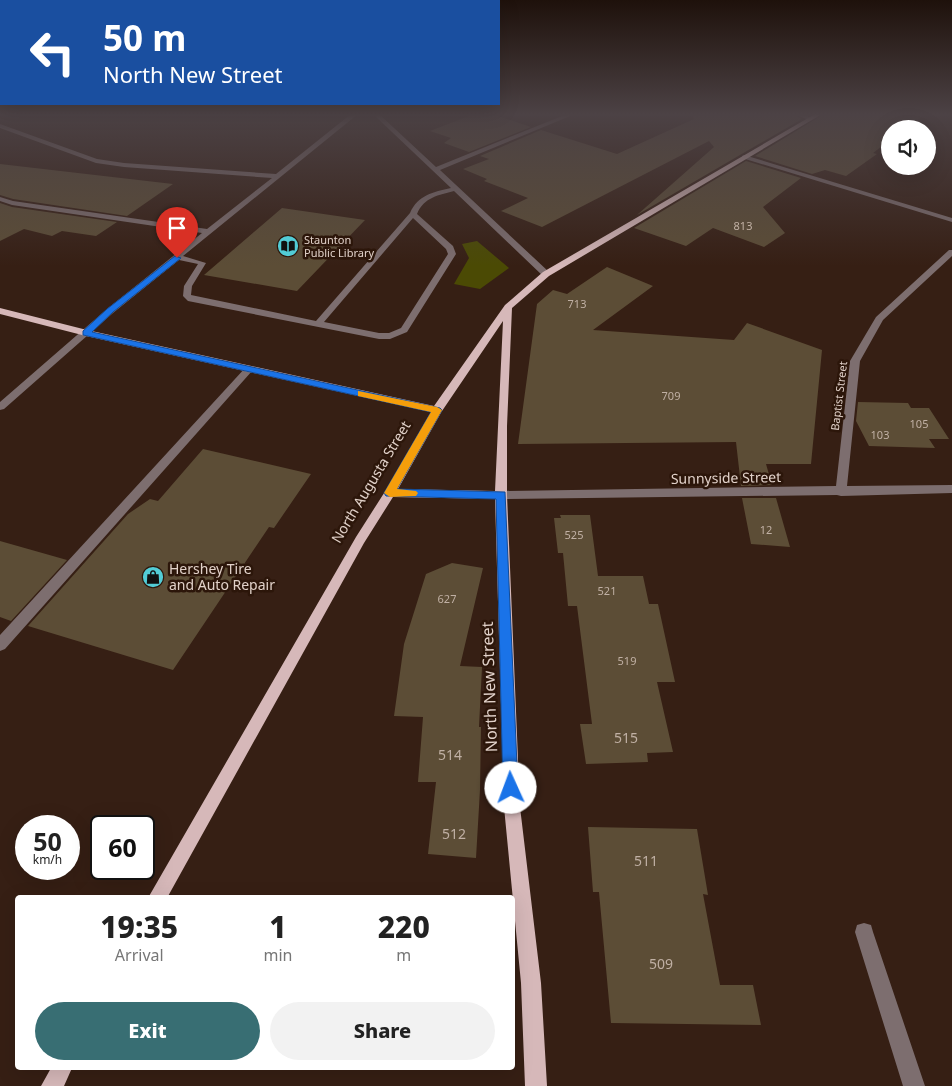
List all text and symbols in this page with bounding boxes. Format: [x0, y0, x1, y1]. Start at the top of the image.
text: 50 m [103, 14, 186, 61]
icon: left [20, 20, 85, 85]
text: North New Street [103, 59, 283, 89]
map controls [881, 120, 936, 175]
button: sound [881, 120, 936, 175]
pin [156, 207, 198, 258]
icon: arrive [163, 214, 191, 242]
house number: 813 [734, 218, 752, 233]
place label: Staunton Public Library [304, 232, 374, 260]
library icon: Staunton Public Library [276, 234, 300, 258]
house number: 713 [568, 296, 586, 311]
street label: Baptist Street [827, 360, 850, 431]
house number: 709 [662, 388, 680, 403]
house number: 105 [910, 416, 928, 431]
street label: North Augusta Street [327, 417, 415, 546]
house number: 103 [871, 427, 889, 442]
street label: Sunnyside Street [671, 467, 781, 488]
house number: 12 [760, 522, 772, 537]
house number: 525 [565, 527, 583, 542]
place label: Hershey Tire and Auto Repair [169, 559, 275, 594]
shop icon: Hershey Tire and Auto Repair [141, 565, 165, 589]
house number: 521 [598, 583, 616, 598]
house number: 627 [438, 591, 456, 606]
street label: North New Street [476, 621, 502, 753]
house number: 519 [618, 653, 636, 668]
house number: 515 [614, 728, 638, 747]
house number: 514 [438, 745, 462, 764]
position arrow [484, 761, 536, 813]
speed limit sign: 60 [90, 815, 155, 880]
text: 50 [33, 824, 62, 858]
house number: 512 [442, 824, 466, 843]
text: km/h [33, 851, 62, 868]
house number: 511 [634, 851, 658, 870]
text: 19:35 [100, 906, 178, 947]
text: 1 [269, 906, 287, 947]
text: 220 [378, 906, 430, 947]
text: Arrival [115, 944, 164, 966]
text: min [263, 944, 292, 966]
text: m [396, 944, 411, 966]
house number: 509 [649, 954, 673, 973]
button: Exit [35, 1002, 260, 1060]
button: Share [270, 1002, 495, 1060]

